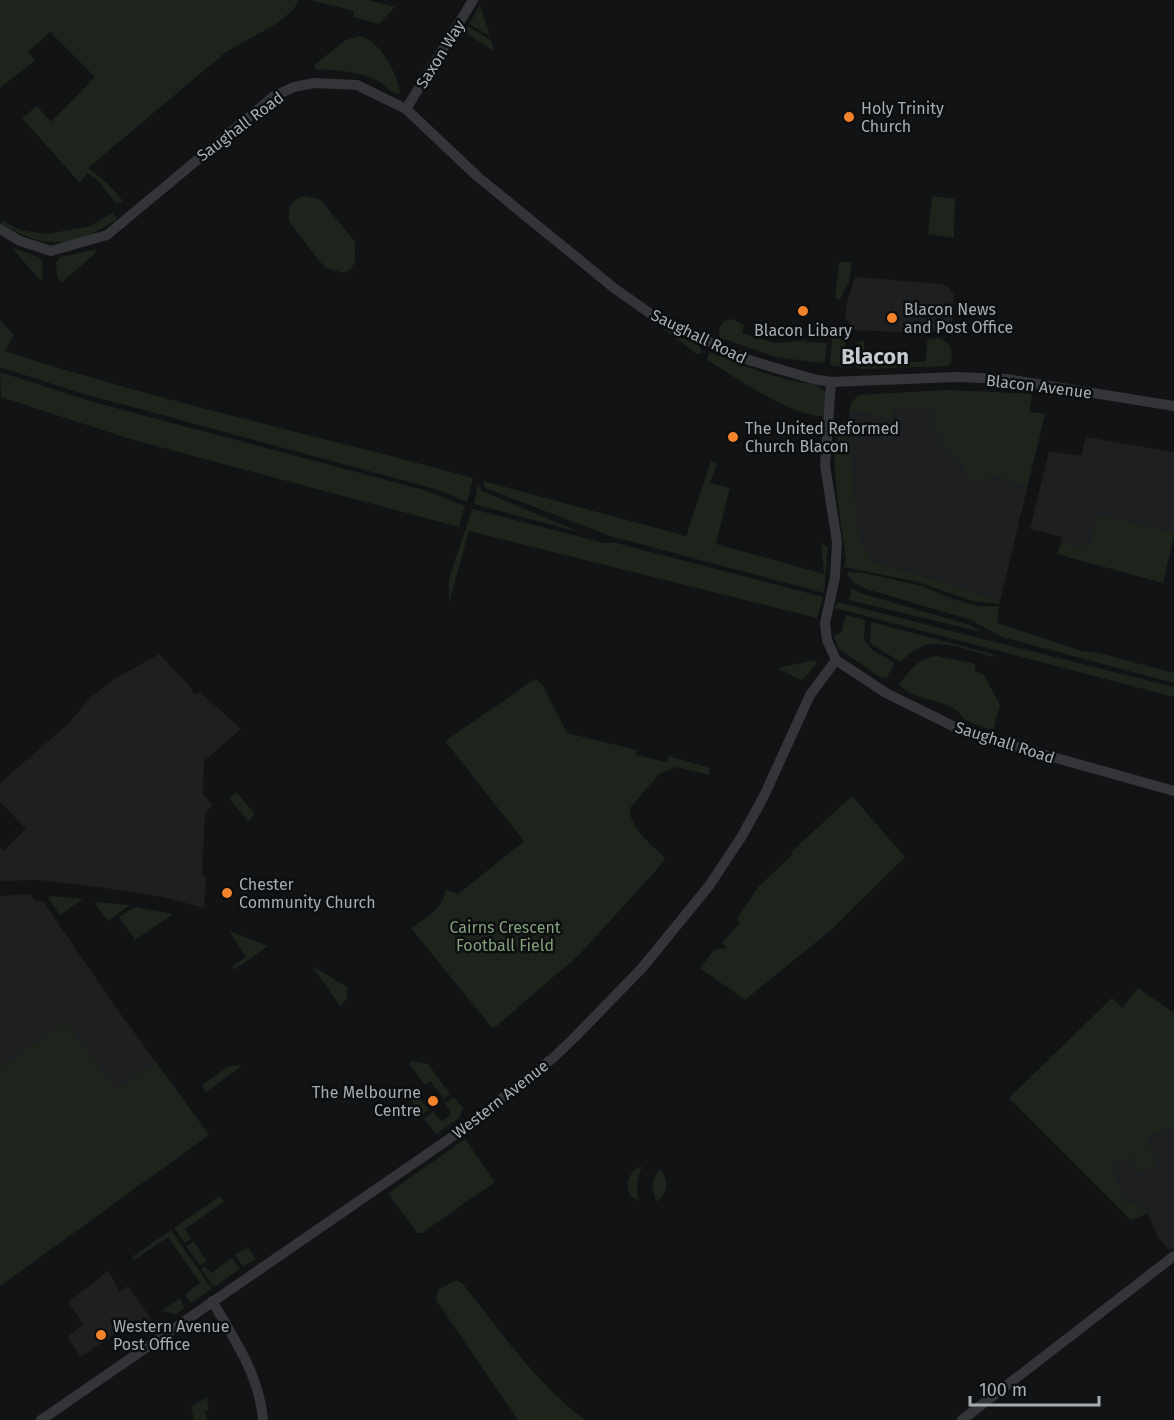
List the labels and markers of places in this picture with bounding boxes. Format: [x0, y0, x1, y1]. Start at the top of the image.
place label: Holy Trinity Church [861, 99, 944, 136]
marker: Holy Trinity Church [842, 110, 856, 124]
place label: Blacon News and Post Office [904, 300, 1013, 337]
marker: Blacon Libary [796, 304, 810, 318]
marker: Blacon News and Post Office [885, 311, 899, 325]
place label: Blacon Libary [754, 321, 852, 340]
place label: The United Reformed Church Blacon [745, 419, 899, 456]
marker: The United Reformed Church Blacon [726, 430, 740, 444]
place label: Chester Community Church [239, 875, 376, 912]
marker: Chester Community Church [220, 886, 234, 900]
place label: The Melbourne Centre [312, 1083, 421, 1120]
marker: The Melbourne Centre [426, 1094, 440, 1108]
place label: Western Avenue Post Office [113, 1317, 229, 1354]
marker: Western Avenue Post Office [94, 1328, 108, 1342]

